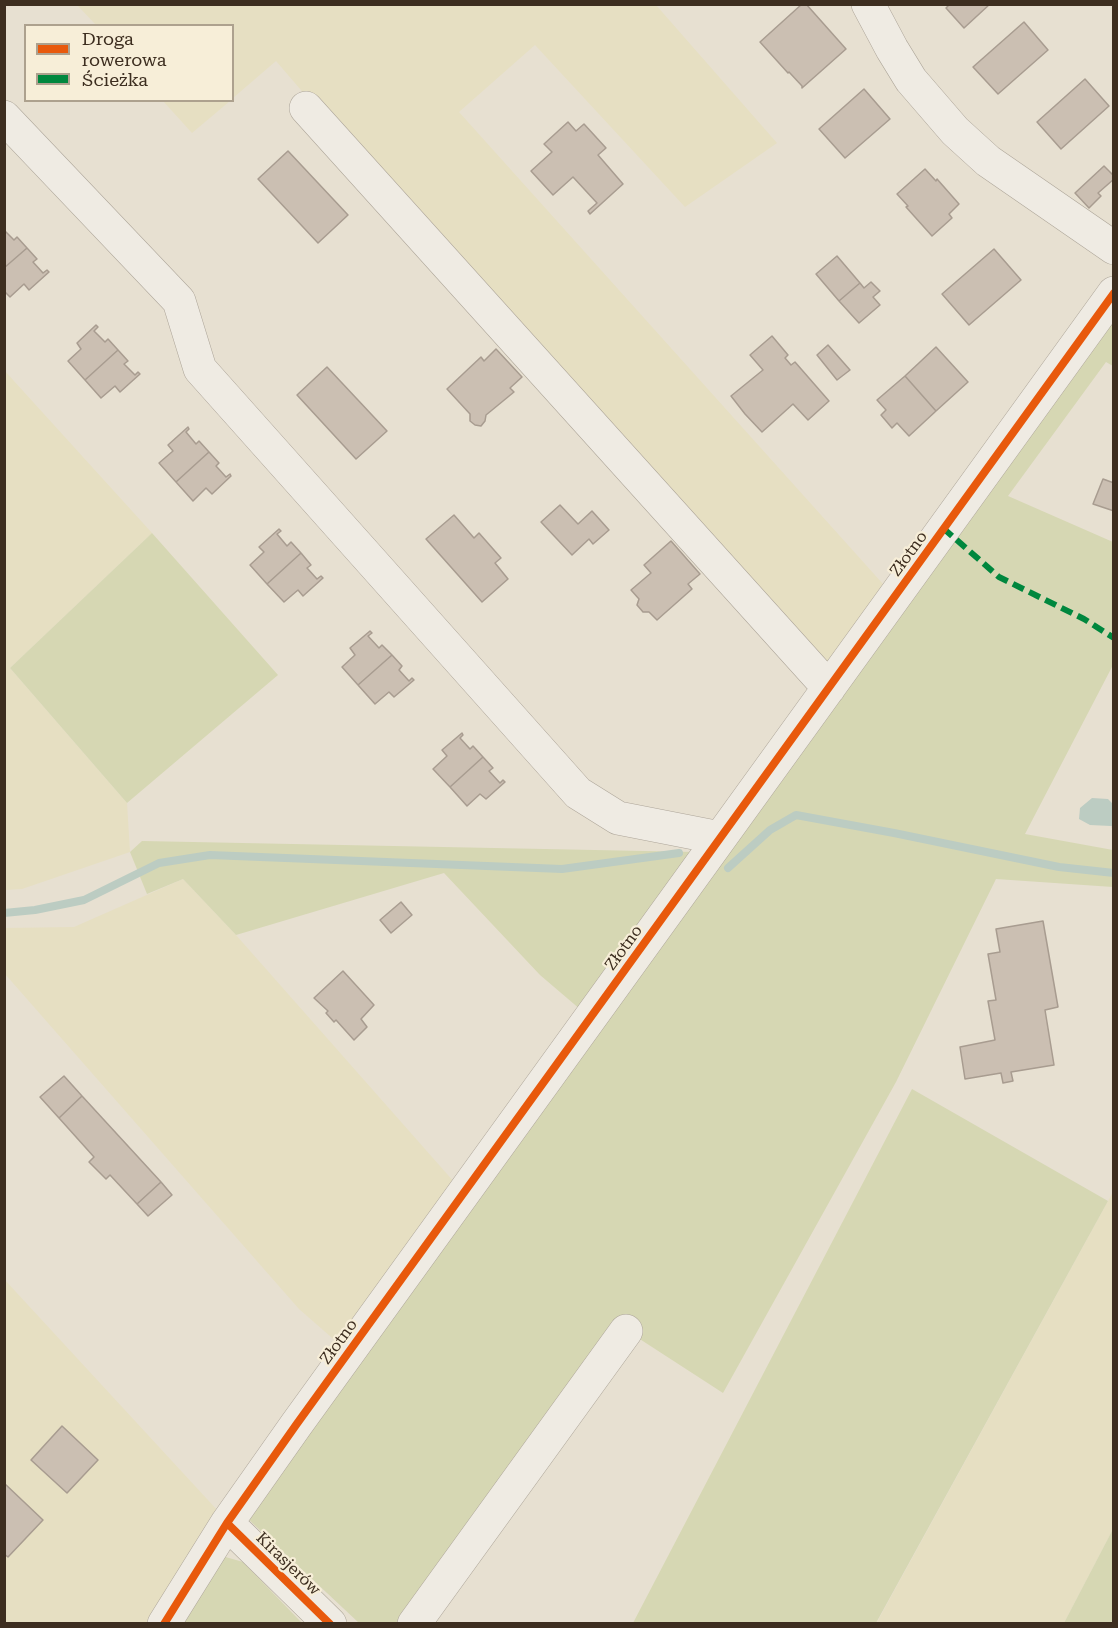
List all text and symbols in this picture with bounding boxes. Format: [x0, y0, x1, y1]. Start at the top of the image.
legend [24, 24, 234, 102]
text: Droga rowerowa [82, 28, 166, 70]
text: Ścieżka [82, 69, 148, 90]
street label: Złotno [886, 528, 932, 580]
street label: Złotno [601, 922, 647, 974]
street label: Złotno [316, 1316, 362, 1368]
street label: Kirasjerów [252, 1529, 324, 1599]

